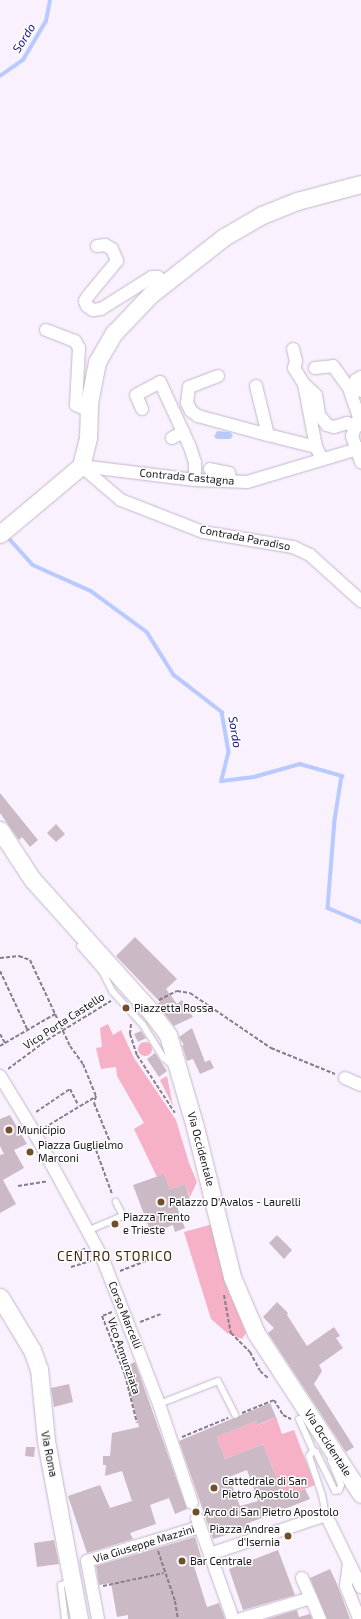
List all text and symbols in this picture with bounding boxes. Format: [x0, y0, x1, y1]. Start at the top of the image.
water label: Sordo [9, 21, 39, 55]
street label: Contrada Castagna [139, 466, 235, 488]
street label: Contrada Paradiso [199, 523, 291, 553]
water label: Sordo [225, 715, 245, 749]
street label: Vico Porta Castello [21, 990, 107, 1052]
place label: Piazzetta Rossa [134, 1001, 213, 1015]
marker: Piazzetta Rossa [121, 1003, 131, 1013]
street label: Via Occidentale [185, 1110, 217, 1188]
place label: Municipio [17, 1123, 65, 1137]
marker: Municipio [4, 1125, 14, 1135]
place label: Piazza Guglielmo Marconi [38, 1139, 123, 1165]
marker: Piazza Guglielmo Marconi [25, 1147, 35, 1157]
place label: Palazzo D'Avalos - Laurelli [169, 1195, 301, 1209]
marker: Palazzo D'Avalos - Laurelli [156, 1197, 166, 1207]
place label: Piazza Trento e Trieste [123, 1211, 190, 1237]
marker: Piazza Trento e Trieste [110, 1219, 120, 1229]
district label: CENTRO STORICO [57, 1248, 173, 1264]
street label: Corso Marcelli [105, 1279, 145, 1351]
street label: Vico Annunziata [105, 1316, 143, 1396]
street label: Via Occidentale [302, 1407, 354, 1479]
street label: Via Roma [38, 1430, 60, 1478]
place label: Cattedrale di San Pietro Apostolo [222, 1475, 307, 1501]
marker: Cattedrale di San Pietro Apostolo [209, 1483, 219, 1493]
place label: Arco di San Pietro Apostolo [204, 1505, 339, 1519]
marker: Arco di San Pietro Apostolo [191, 1507, 201, 1517]
street label: Via Giuseppe Mazzini [92, 1522, 196, 1566]
place label: Piazza Andrea d'Isernia [209, 1523, 280, 1549]
marker: Piazza Andrea d'Isernia [283, 1531, 293, 1541]
place label: Bar Centrale [190, 1554, 252, 1568]
marker: Bar Centrale [177, 1556, 187, 1566]

